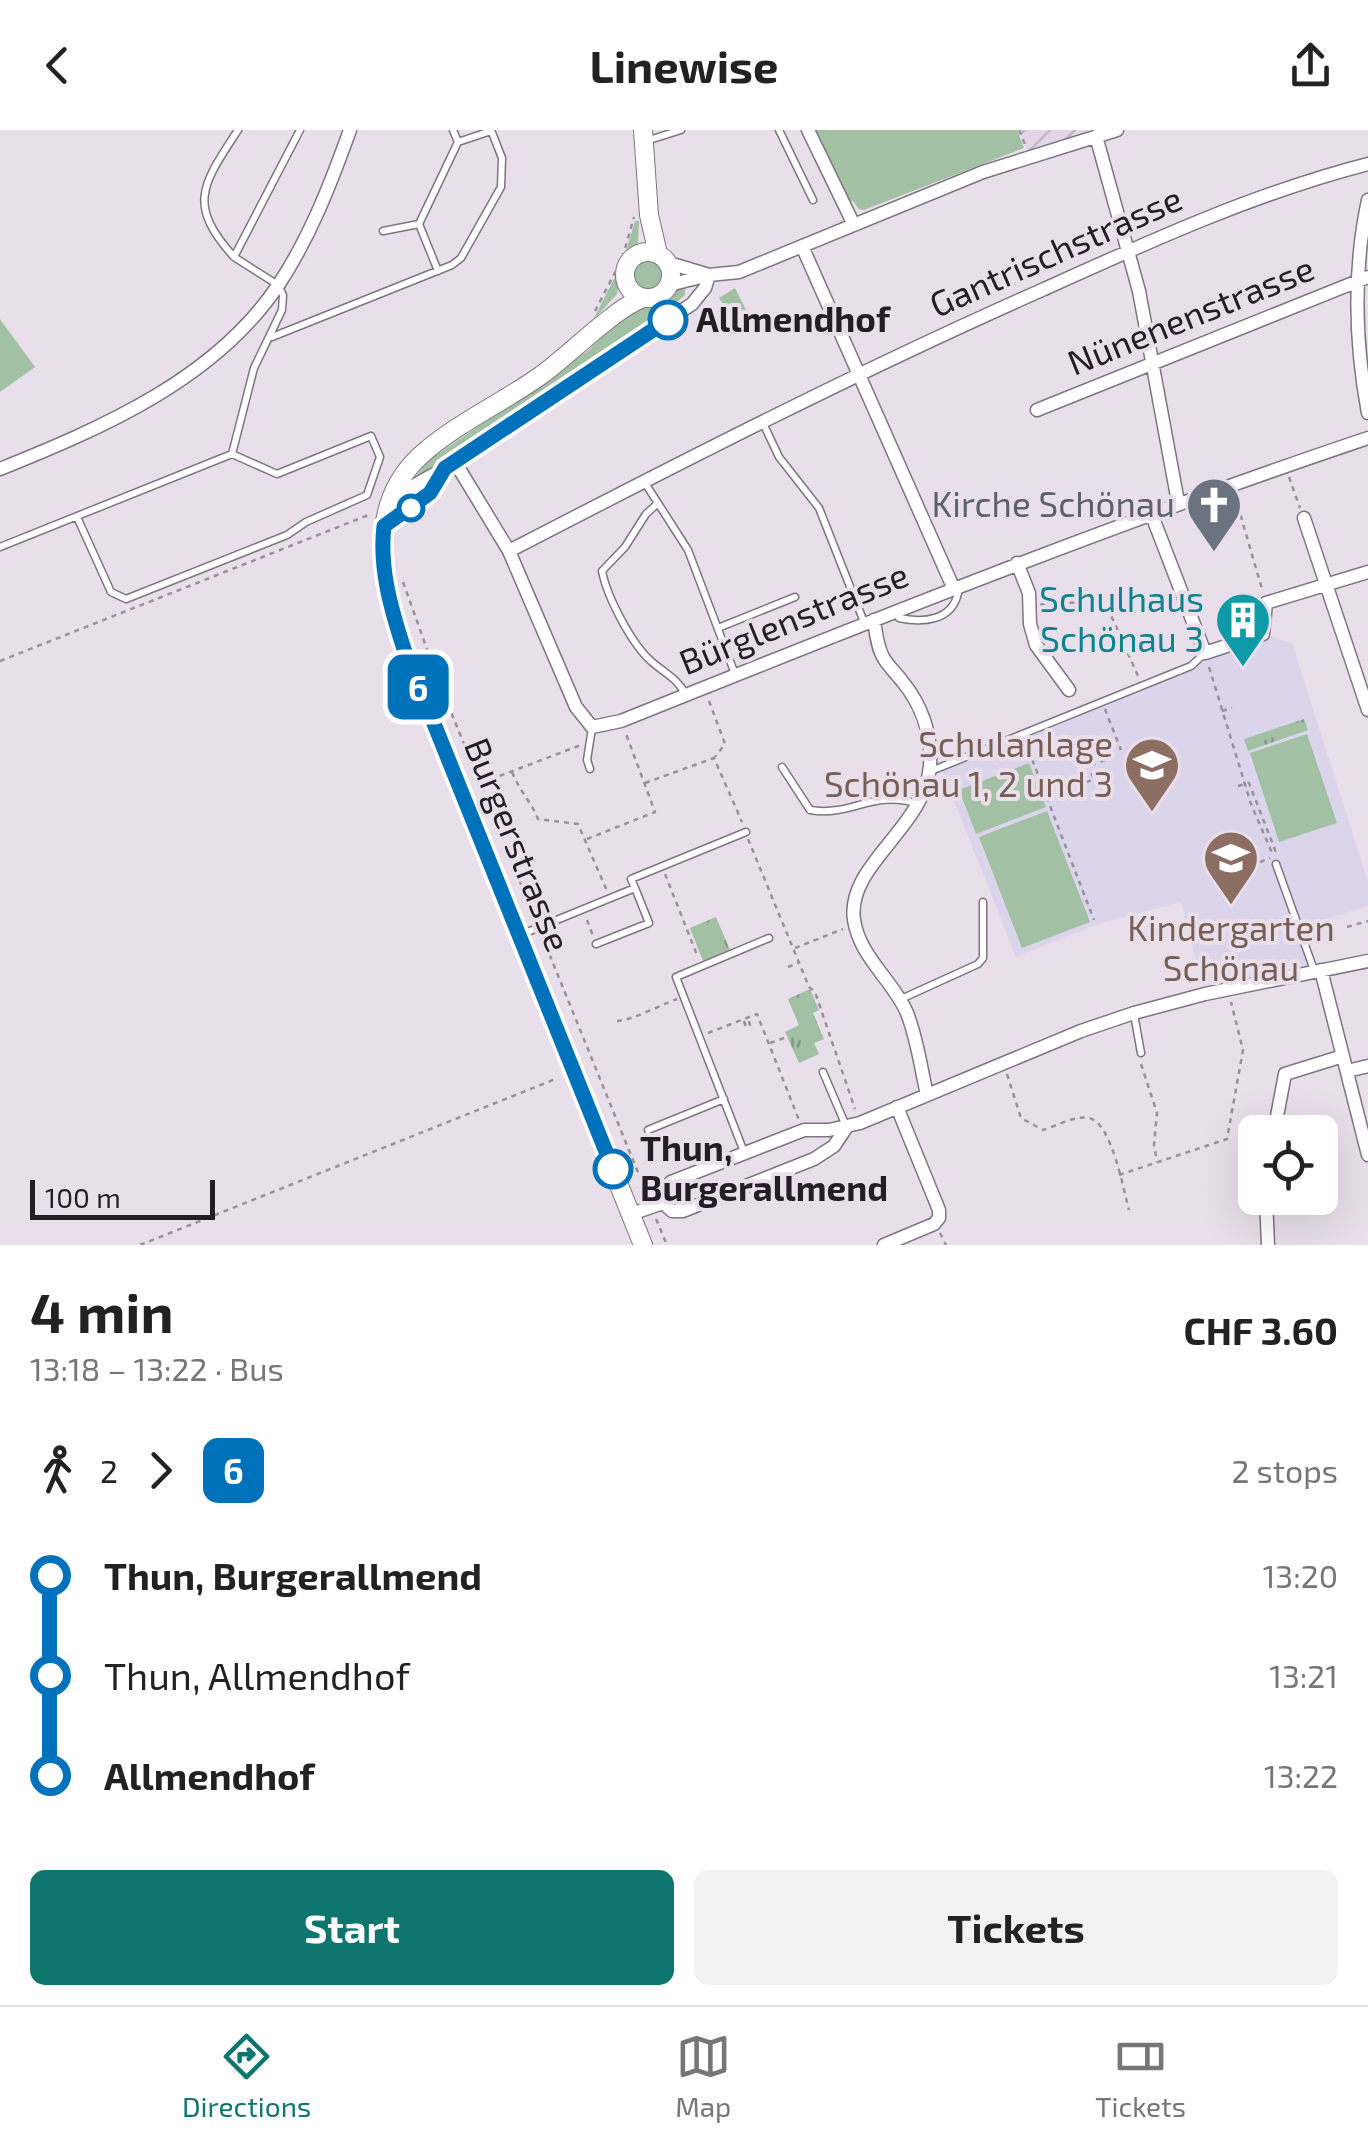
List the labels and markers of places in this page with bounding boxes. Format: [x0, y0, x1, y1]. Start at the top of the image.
place label: Allmendhof [696, 297, 891, 339]
marker: Allmendhof [649, 301, 687, 339]
church icon: Kirche Schönau [1184, 475, 1244, 554]
place label: Kirche Schönau [932, 482, 1175, 524]
unlabelled marker [398, 495, 424, 521]
place label: Schulhaus Schönau 3 [1039, 577, 1204, 659]
building icon: Schulhaus Schönau 3 [1213, 590, 1273, 669]
place label: Schulanlage Schönau 1, 2 und 3 [824, 722, 1113, 804]
school or university icon: Schulanlage Schönau 1, 2 und 3 [1122, 735, 1182, 814]
school or university icon: Kindergarten Schönau [1201, 828, 1261, 907]
place label: Kindergarten Schönau [1127, 906, 1335, 988]
place label: Thun, Burgerallmend [640, 1126, 888, 1208]
marker: Thun, Burgerallmend [594, 1150, 632, 1188]

